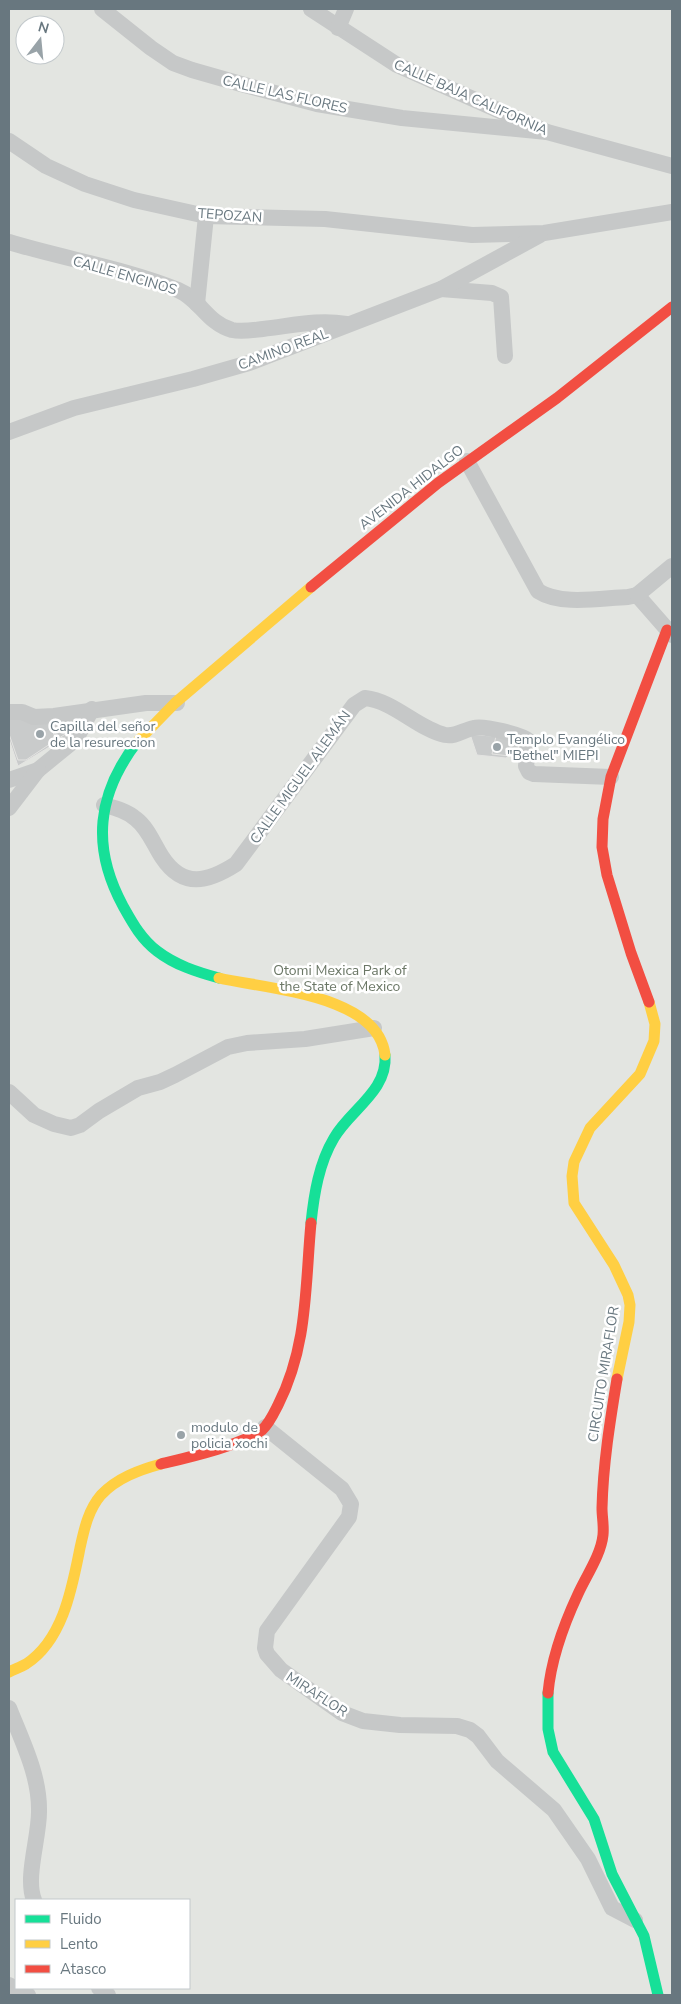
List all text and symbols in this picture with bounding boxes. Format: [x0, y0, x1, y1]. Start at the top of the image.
north arrow [15, 15, 65, 65]
text: N [36, 17, 51, 39]
street label: CALLE BAJA CALIFORNIA [391, 55, 551, 140]
street label: CALLE LAS FLORES [221, 71, 350, 118]
street label: TEPOZAN [197, 204, 263, 227]
street label: CALLE ENCINOS [71, 252, 180, 300]
street label: CAMINO REAL [235, 324, 331, 375]
street label: AVENIDA HIDALGO [355, 441, 468, 534]
street label: CALLE MIGUEL ALEMÁN [246, 707, 355, 848]
place label: Capilla del señor de la resureccion [50, 717, 156, 752]
marker: Capilla del señor de la resureccion [34, 728, 46, 740]
place label: Templo Evangélico "Bethel" MIEPI [507, 730, 625, 765]
marker: Templo Evangélico "Bethel" MIEPI [491, 741, 503, 753]
park label: Otomi Mexica Park of the State of Mexico [273, 961, 407, 996]
street label: CIRCUITO MIRAFLOR [583, 1305, 624, 1443]
place label: modulo de policia xochi [191, 1418, 268, 1453]
marker: modulo de policia xochi [175, 1429, 187, 1441]
street label: MIRAFLOR [282, 1667, 351, 1721]
legend [15, 1899, 190, 1989]
text: Fluido [60, 1909, 102, 1929]
text: Lento [60, 1934, 98, 1954]
text: Atasco [60, 1959, 106, 1979]

